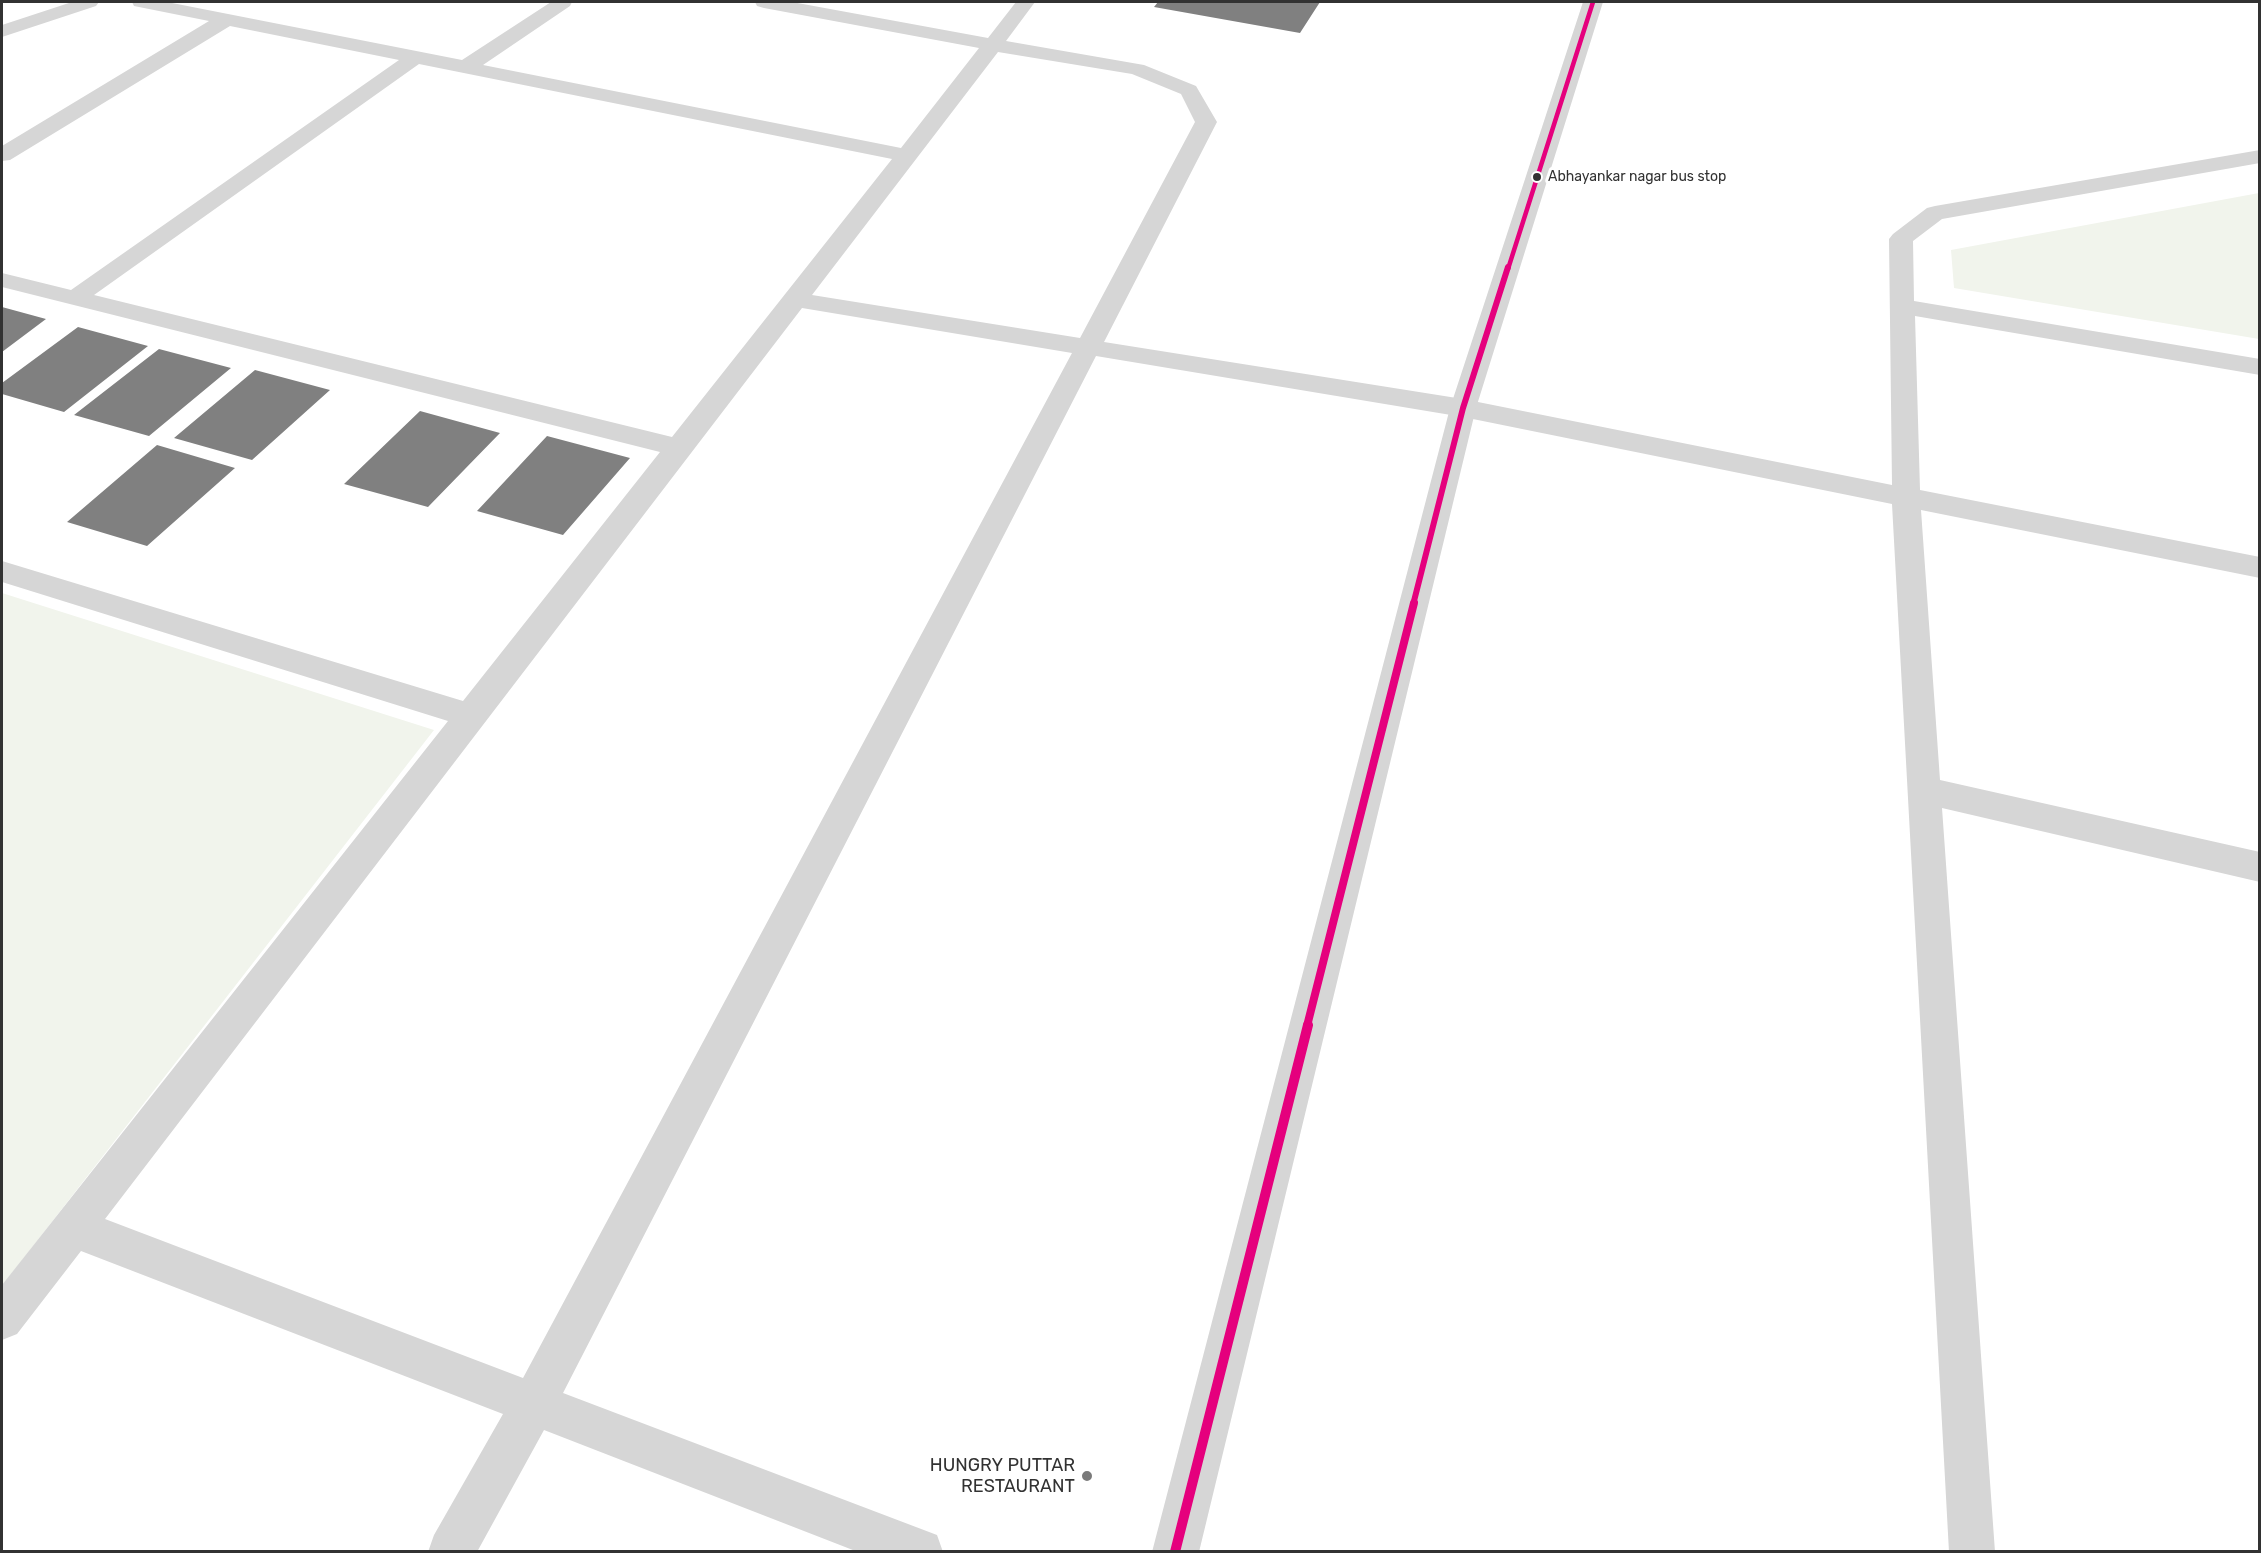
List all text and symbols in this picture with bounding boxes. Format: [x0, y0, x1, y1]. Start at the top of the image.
place label: Abhayankar nagar bus stop [1548, 169, 1726, 185]
marker: Abhayankar nagar bus stop [1531, 171, 1543, 183]
place label: HUNGRY PUTTAR RESTAURANT [930, 1455, 1075, 1498]
marker: HUNGRY PUTTAR RESTAURANT [1080, 1469, 1094, 1483]

